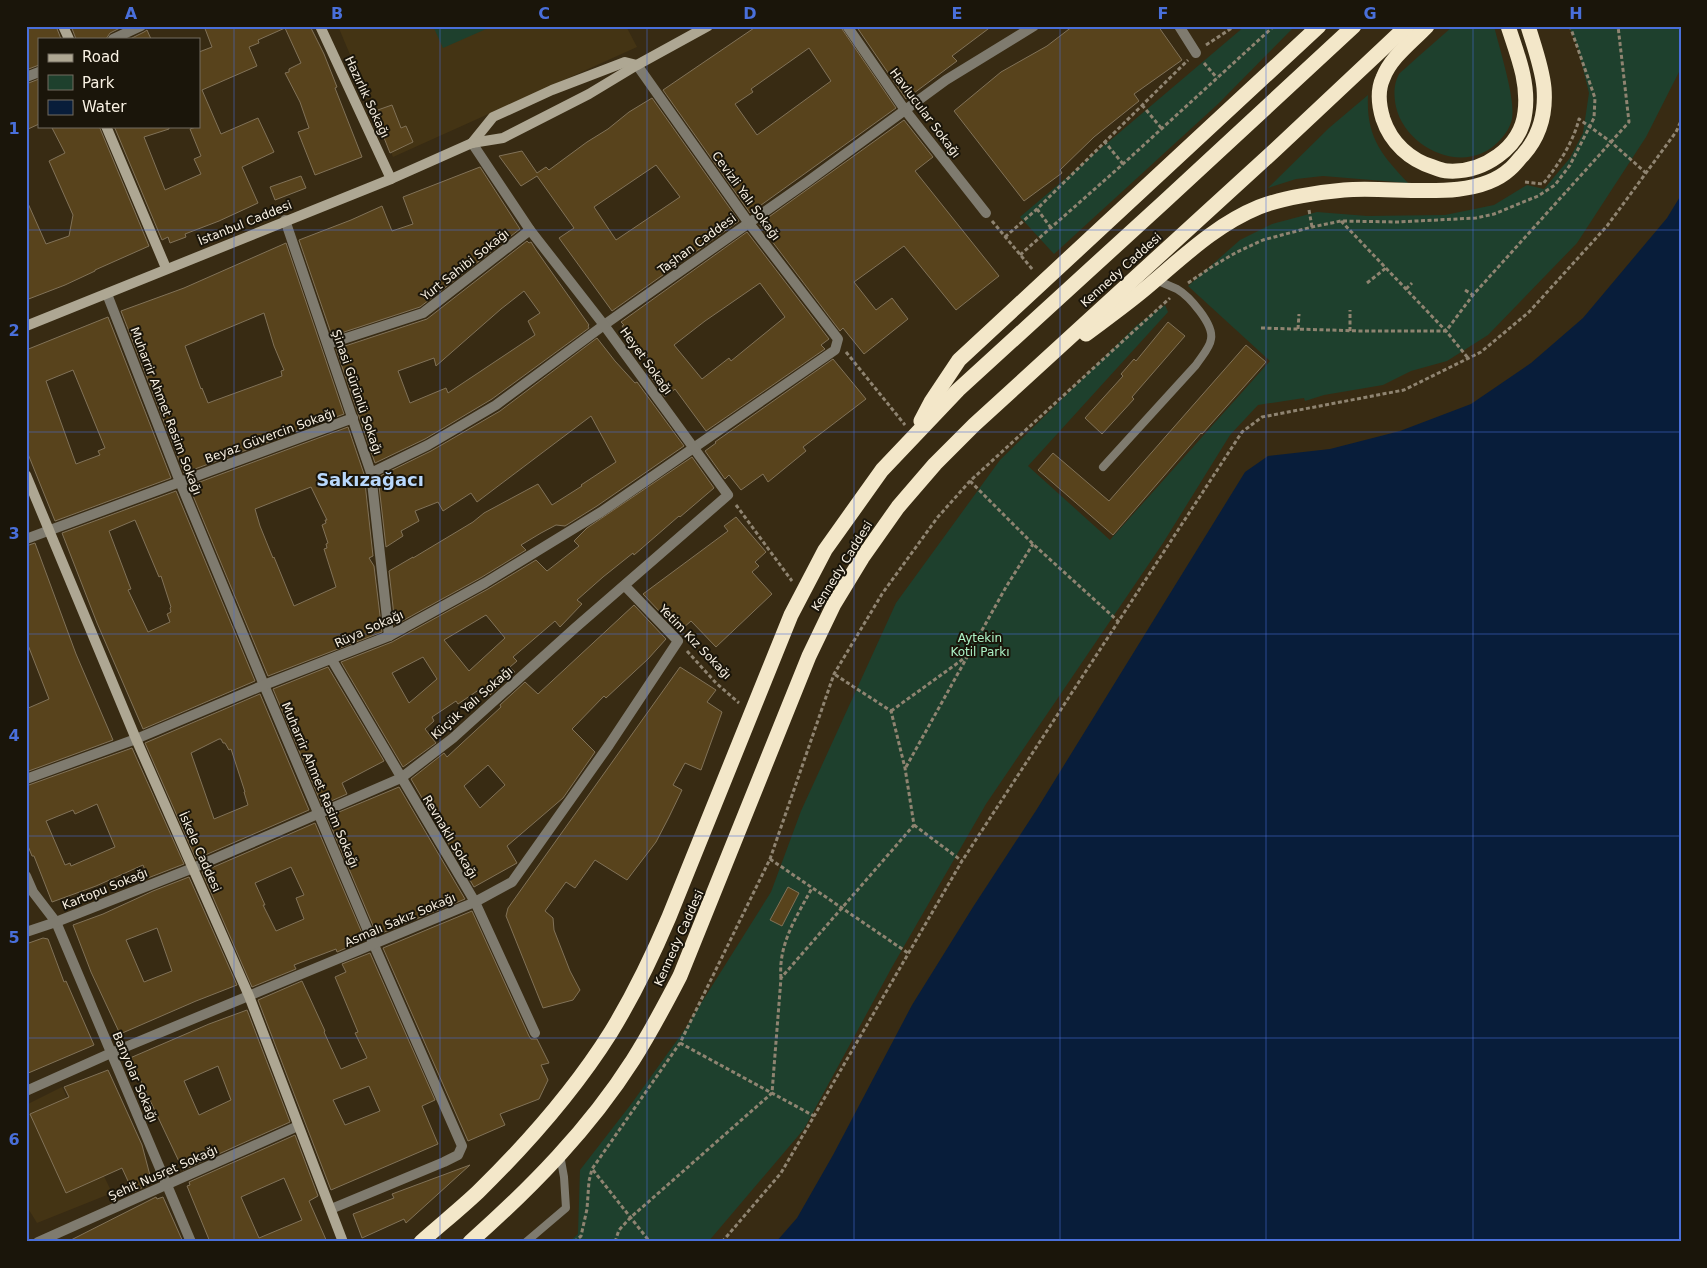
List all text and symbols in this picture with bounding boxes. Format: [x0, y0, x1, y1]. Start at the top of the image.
text: A [125, 4, 138, 23]
text: B [331, 4, 343, 23]
text: C [538, 4, 550, 23]
text: D [743, 4, 757, 23]
text: E [952, 4, 962, 23]
text: F [1158, 4, 1168, 23]
text: G [1363, 4, 1377, 23]
text: H [1569, 4, 1583, 23]
legend [38, 38, 200, 128]
text: Road [82, 48, 120, 66]
street label: Hazırlık Sokağı [342, 54, 392, 140]
street label: Havlucular Sokağı [887, 66, 963, 160]
text: Park [82, 74, 115, 92]
text: Water [82, 98, 127, 116]
text: 1 [8, 119, 20, 138]
street label: Cevizli Yalı Sokağı [709, 149, 783, 243]
street label: İstanbul Caddesi [196, 197, 294, 248]
street label: Taşhan Caddesi [654, 211, 739, 278]
street label: Yurt Sahibi Sokağı [417, 226, 512, 304]
street label: Kennedy Caddesi [1078, 230, 1164, 310]
text: 2 [8, 321, 20, 340]
street label: Muharrir Ahmet Rasim Sokağı [127, 325, 205, 497]
street label: Heyet Sokağı [617, 325, 675, 397]
street label: Şinasi Gürünlü Sokağı [329, 328, 385, 456]
street label: Beyaz Güvercin Sokağı [203, 406, 337, 466]
district label: Sakızağacı [316, 469, 424, 490]
street label: Kennedy Caddesi [809, 518, 875, 614]
text: 3 [8, 524, 20, 543]
street label: Yetim Kız Sokağı [655, 601, 734, 682]
street label: Rüya Sokağı [332, 608, 406, 650]
park label: Aytekin Kotil Parkı [950, 631, 1010, 659]
street label: Küçük Yalı Sokağı [428, 664, 516, 742]
street label: Muharrir Ahmet Rasim Sokağı [279, 700, 361, 870]
text: 4 [8, 726, 20, 745]
street label: Revnaklı Sokağı [420, 793, 480, 881]
street label: İskele Caddesi [176, 809, 225, 894]
street label: Kartopu Sokağı [60, 865, 150, 913]
street label: Kennedy Caddesi [652, 888, 706, 988]
street label: Asmalı Sakız Sokağı [342, 890, 458, 950]
text: 5 [8, 928, 20, 947]
street label: Banyolar Sokağı [110, 1030, 160, 1124]
text: 6 [8, 1130, 20, 1149]
street label: Şehit Nusret Sokağı [106, 1143, 220, 1203]

